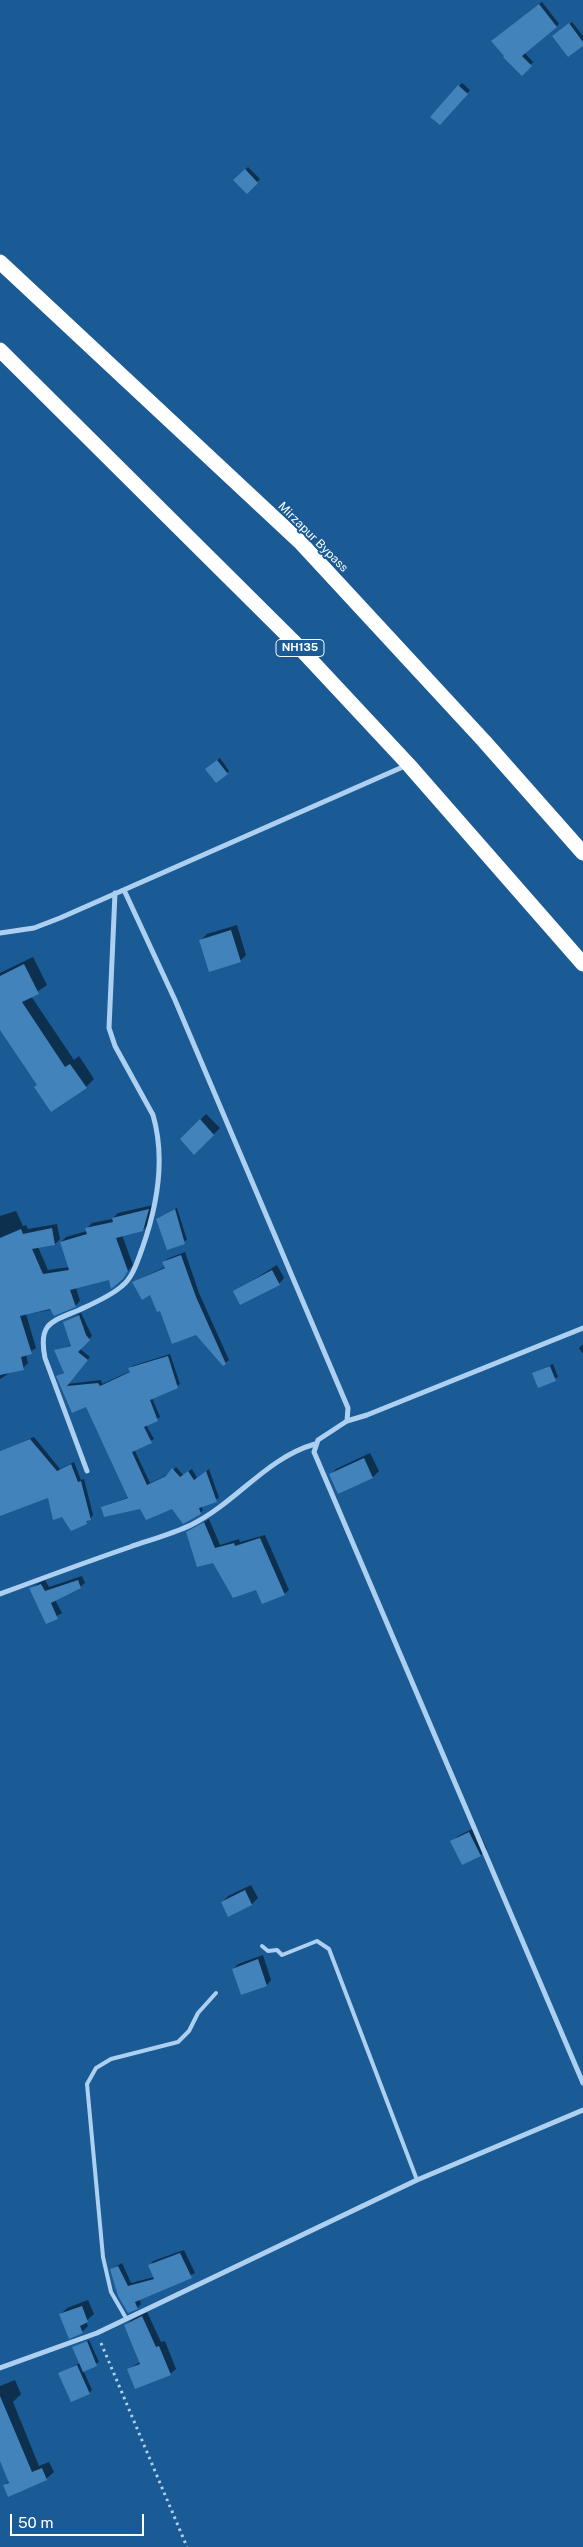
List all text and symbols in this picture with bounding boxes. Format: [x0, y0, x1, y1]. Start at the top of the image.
street label: Mirzapur Bypass [275, 499, 351, 575]
road number: NH135 [276, 640, 324, 656]
scale bar [12, 2504, 146, 2536]
text: 50 m [18, 2514, 53, 2531]

